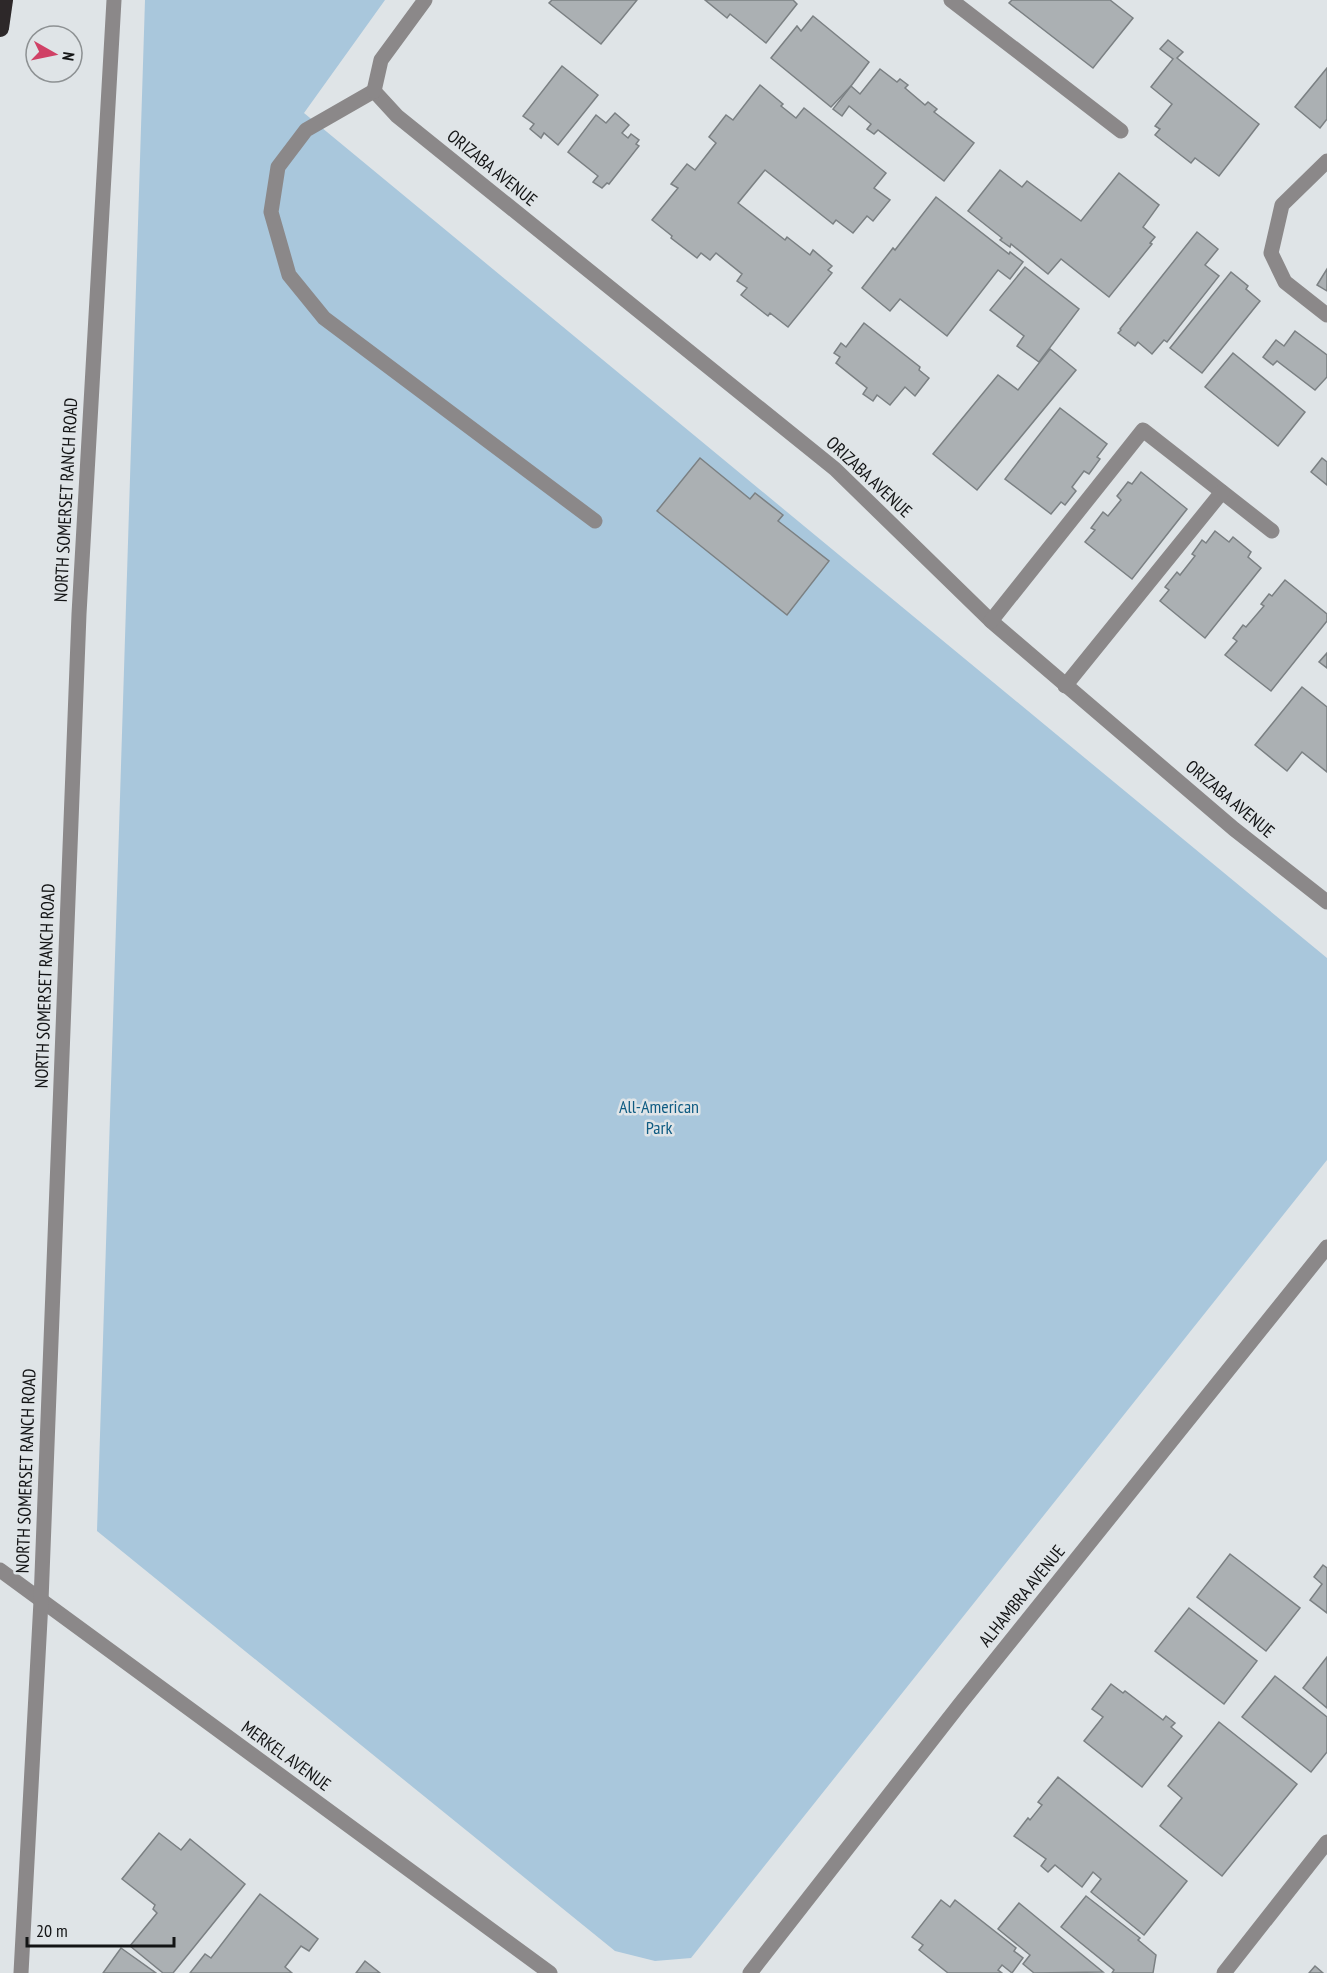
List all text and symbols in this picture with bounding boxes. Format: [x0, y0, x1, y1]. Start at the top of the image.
north arrow [24, 24, 84, 84]
text: N [58, 51, 79, 62]
street label: ORIZABA AVENUE [443, 124, 542, 211]
street label: NORTH SOMERSET RANCH ROAD [49, 397, 82, 603]
street label: ORIZABA AVENUE [822, 431, 917, 522]
street label: ORIZABA AVENUE [1181, 755, 1280, 843]
street label: NORTH SOMERSET RANCH ROAD [29, 883, 60, 1089]
park label: All-American Park [619, 1095, 699, 1139]
street label: NORTH SOMERSET RANCH ROAD [10, 1368, 41, 1574]
street label: ALHAMBRA AVENUE [974, 1540, 1070, 1651]
street label: MERKEL AVENUE [237, 1715, 336, 1796]
scale bar [27, 1910, 174, 1948]
text: 20 m [36, 1919, 68, 1942]

